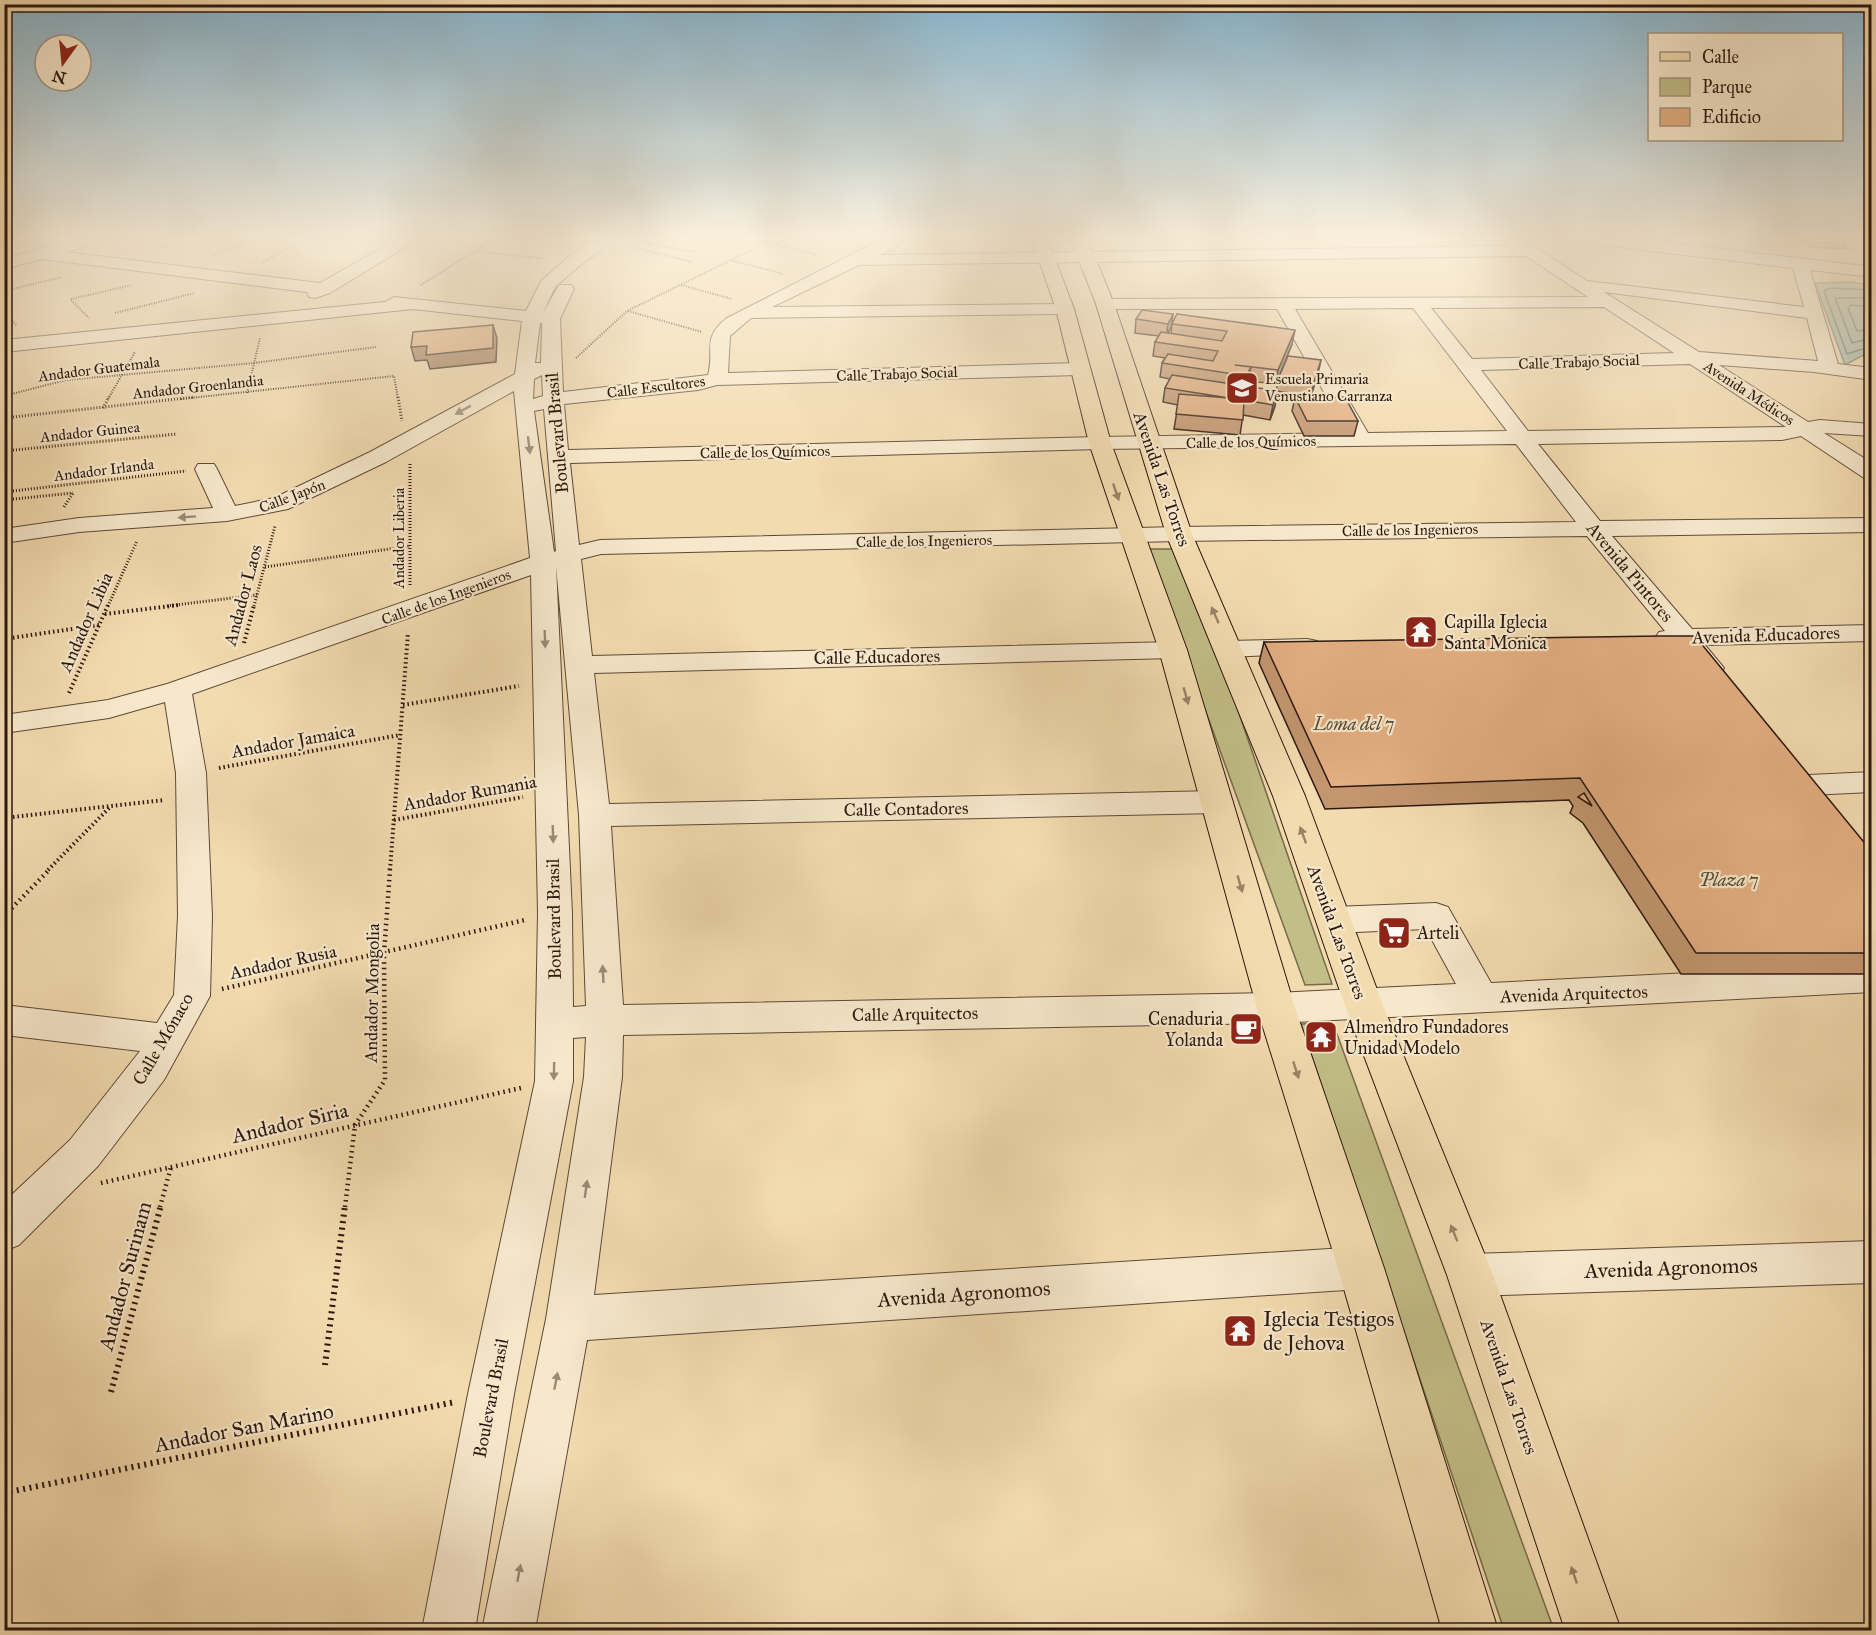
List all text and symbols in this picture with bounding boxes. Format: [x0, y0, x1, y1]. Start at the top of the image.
north arrow [33, 33, 93, 93]
legend [1648, 33, 1843, 141]
text: Calle [1702, 46, 1739, 68]
text: N [50, 66, 68, 88]
text: Parque [1702, 76, 1752, 99]
text: Edificio [1702, 106, 1761, 128]
street label: Calle Trabajo Social [1518, 351, 1641, 373]
street label: Andador Guatemala [36, 353, 161, 386]
street label: Avenida Médicos [1699, 356, 1798, 429]
street label: Calle Trabajo Social [836, 363, 959, 385]
school or university icon: Escuela Primaria Venustiano Carranza [1224, 370, 1260, 406]
place label: Escuela Primaria Venustiano Carranza [1264, 370, 1393, 405]
street label: Andador Groenlandia [131, 371, 265, 403]
street label: Boulevard Brasil [541, 372, 573, 494]
street label: Calle Escultores [606, 372, 706, 402]
one-way arrow [454, 405, 471, 415]
street label: Avenida Las Torres [1128, 408, 1195, 549]
street label: Andador Guinea [38, 418, 141, 446]
street label: Calle de los Químicos [1186, 432, 1316, 452]
one-way arrow [524, 436, 534, 455]
street label: Calle de los Químicos [700, 442, 830, 462]
street label: Andador Irlanda [52, 455, 156, 485]
street label: Calle Japón [256, 475, 328, 518]
one-way arrow [1112, 483, 1122, 501]
street label: Andador Liberia [390, 487, 408, 589]
one-way arrow [178, 512, 197, 522]
street label: Avenida Pintores [1581, 517, 1678, 626]
street label: Calle de los Ingenieros [1342, 520, 1478, 540]
street label: Calle de los Ingenieros [856, 531, 992, 551]
street label: Andador Laos [219, 542, 267, 649]
street label: Calle de los Ingenieros [379, 565, 513, 629]
street label: Andador Libia [54, 568, 118, 676]
one-way arrow [1210, 606, 1219, 623]
place label: Capilla Iglecia Santa Monica [1444, 611, 1548, 654]
temple icon: Capilla Iglecia Santa Monica [1403, 614, 1439, 650]
street label: Avenida Educadores [1691, 621, 1840, 649]
one-way arrow [541, 630, 550, 649]
street label: Calle Educadores [814, 645, 940, 669]
one-way arrow [1182, 687, 1191, 705]
park label: Loma del 7 [1312, 713, 1395, 735]
street label: Andador Jamaica [229, 719, 357, 764]
street label: Andador Rumania [401, 770, 538, 816]
street label: Calle Contadores [843, 797, 969, 821]
one-way arrow [548, 825, 557, 844]
one-way arrow [1297, 825, 1307, 843]
street label: Boulevard Brasil [542, 858, 566, 980]
street label: Avenida Las Torres [1302, 861, 1371, 1002]
park label: Plaza 7 [1699, 869, 1759, 891]
one-way arrow [1236, 875, 1245, 893]
supermarket icon: Arteli [1376, 915, 1412, 951]
place label: Arteli [1416, 922, 1460, 944]
street label: Andador Mongolia [360, 923, 385, 1064]
street label: Andador Rusia [227, 940, 339, 984]
one-way arrow [598, 965, 607, 984]
street label: Avenida Arquitectos [1499, 980, 1648, 1009]
street label: Calle Mónaco [128, 989, 198, 1089]
street label: Calle Arquitectos [852, 1002, 978, 1027]
place label: Cenaduria Yolanda [1148, 1008, 1223, 1051]
cafe icon: Cenaduria Yolanda [1228, 1011, 1264, 1047]
place label: Almendro Fundadores Unidad Modelo [1343, 1016, 1508, 1059]
temple icon: Almendro Fundadores Unidad Modelo [1303, 1019, 1339, 1055]
one-way arrow [1292, 1061, 1302, 1079]
one-way arrow [549, 1062, 558, 1081]
street label: Andador Siria [228, 1097, 351, 1149]
one-way arrow [582, 1179, 591, 1198]
street label: Andador Surinam [92, 1198, 157, 1354]
one-way arrow [1448, 1224, 1458, 1242]
street label: Avenida Agronomos [1583, 1252, 1758, 1284]
street label: Avenida Agronomos [876, 1275, 1051, 1313]
place label: Iglecia Testigos de Jehova [1263, 1306, 1394, 1356]
temple icon: Iglecia Testigos de Jehova [1222, 1313, 1258, 1349]
street label: Avenida Las Torres [1475, 1316, 1542, 1457]
street label: Boulevard Brasil [469, 1336, 513, 1460]
one-way arrow [552, 1372, 561, 1391]
street label: Andador San Marino [151, 1398, 336, 1458]
one-way arrow [515, 1563, 524, 1582]
one-way arrow [1569, 1566, 1579, 1584]

